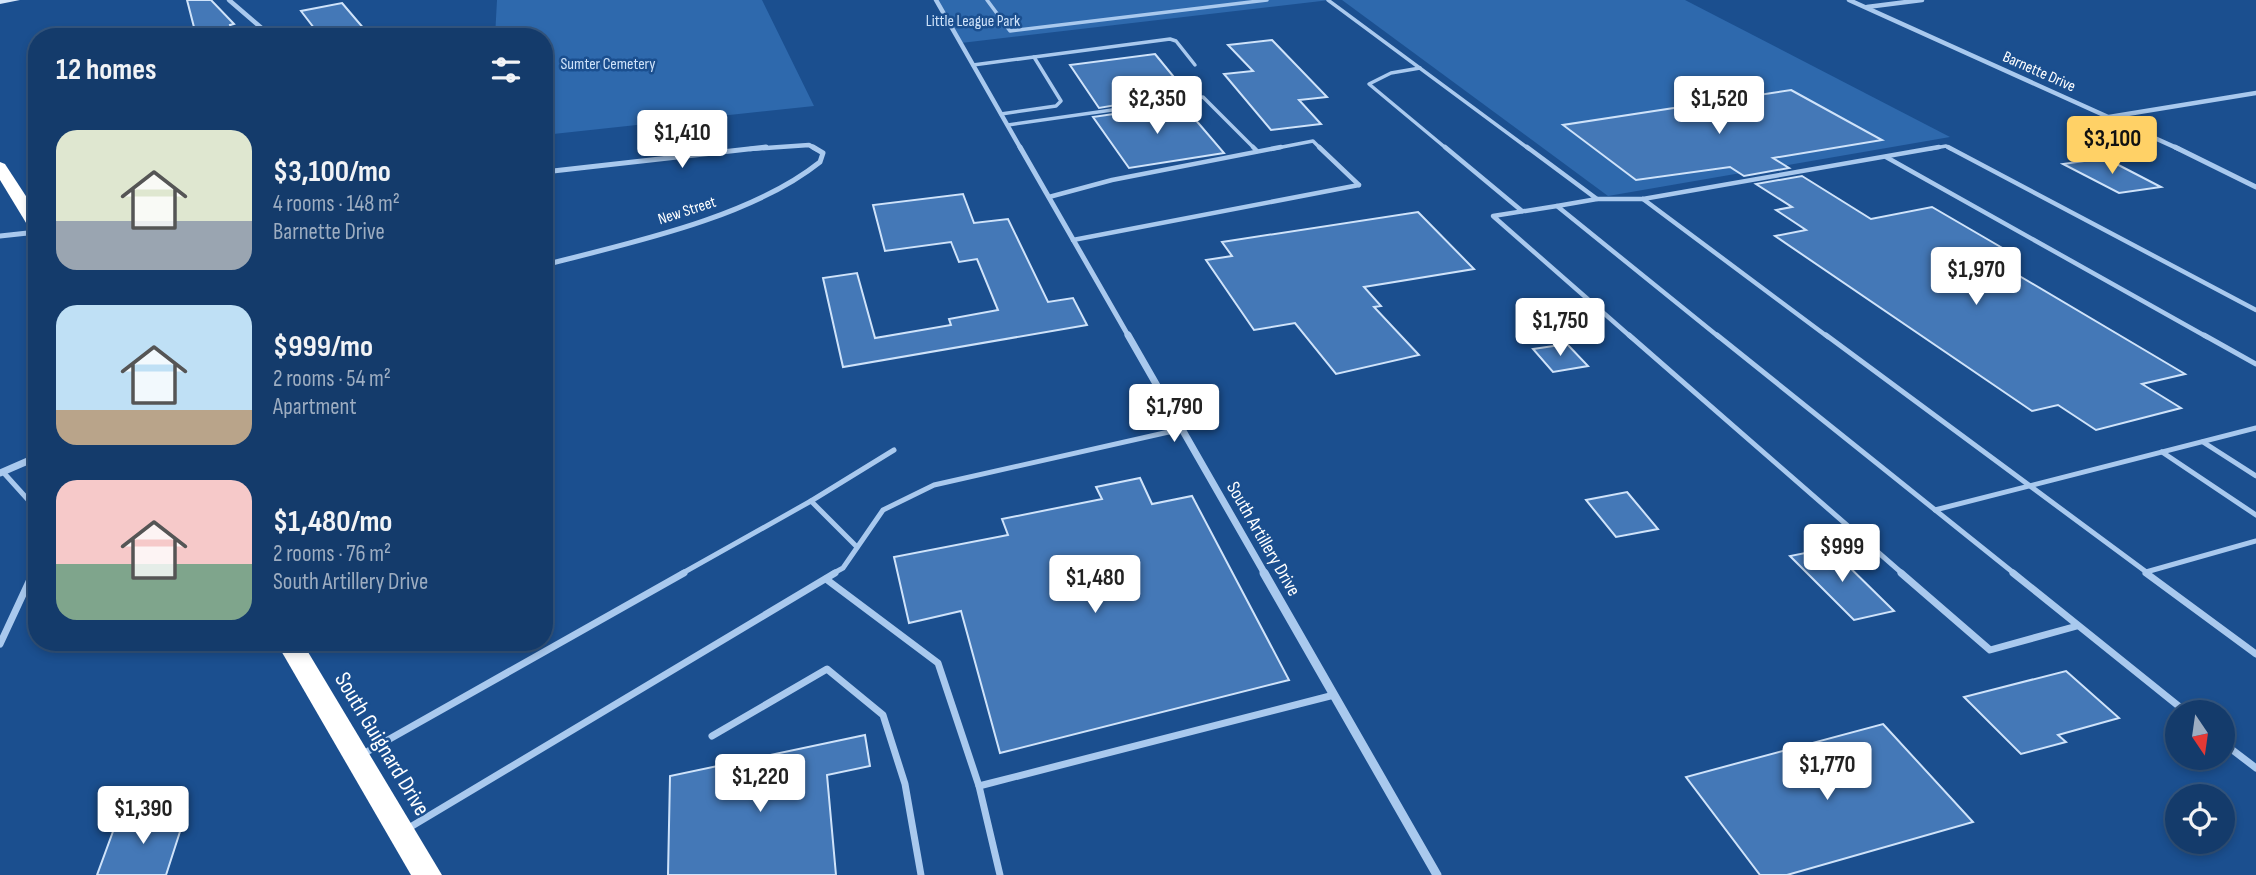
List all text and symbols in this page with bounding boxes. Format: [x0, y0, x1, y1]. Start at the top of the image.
park label: Little League Park [926, 12, 1020, 31]
street label: Barnette Drive [2000, 48, 2078, 96]
icon: filters [487, 51, 525, 89]
text: 12 homes [56, 52, 157, 88]
park label: Sumter Cemetery [560, 55, 656, 74]
pin: $2,350 [1100, 76, 1214, 136]
pin: $1,520 [1662, 76, 1776, 136]
text: $2,350 [1128, 85, 1186, 113]
text: $1,520 [1690, 85, 1748, 113]
pin: $1,410 [625, 110, 739, 170]
pin: $3,100 [2055, 116, 2169, 176]
text: $1,410 [653, 119, 711, 147]
text: $3,100 [2083, 125, 2141, 153]
text: $3,100/mo [273, 154, 391, 190]
icon: home [112, 158, 196, 242]
text: 4 rooms · 148 m² [273, 190, 400, 218]
street label: New Street [656, 193, 718, 229]
text: Barnette Drive [273, 218, 385, 246]
pin: $1,970 [1919, 247, 2033, 307]
text: $1,970 [1947, 256, 2005, 284]
pin: $1,750 [1503, 298, 1617, 358]
text: $1,750 [1532, 307, 1588, 335]
text: $999/mo [273, 329, 373, 365]
icon: home [112, 333, 196, 417]
text: 2 rooms · 54 m² [273, 365, 391, 393]
pin: $1,790 [1117, 384, 1231, 444]
text: Apartment [273, 393, 357, 421]
text: $1,790 [1145, 393, 1203, 421]
street label: South Artillery Drive [1221, 478, 1305, 600]
text: $1,480/mo [273, 504, 392, 540]
icon: home [112, 508, 196, 592]
pin: $999 [1801, 524, 1883, 584]
text: $999 [1820, 533, 1864, 561]
text: 2 rooms · 76 m² [273, 540, 391, 568]
pin: $1,480 [1038, 556, 1152, 615]
text: $1,480 [1065, 564, 1125, 592]
text: South Artillery Drive [273, 568, 428, 596]
street label: South Guignard Drive [328, 667, 436, 821]
north arrow [2165, 700, 2235, 770]
map controls [2165, 700, 2235, 854]
pin: $1,770 [1770, 742, 1884, 802]
text: $1,770 [1799, 751, 1855, 779]
pin: $1,220 [703, 754, 817, 814]
text: $1,220 [731, 763, 789, 791]
button: locate [2165, 784, 2235, 854]
pin: $1,390 [86, 786, 200, 846]
text: $1,390 [114, 795, 172, 823]

